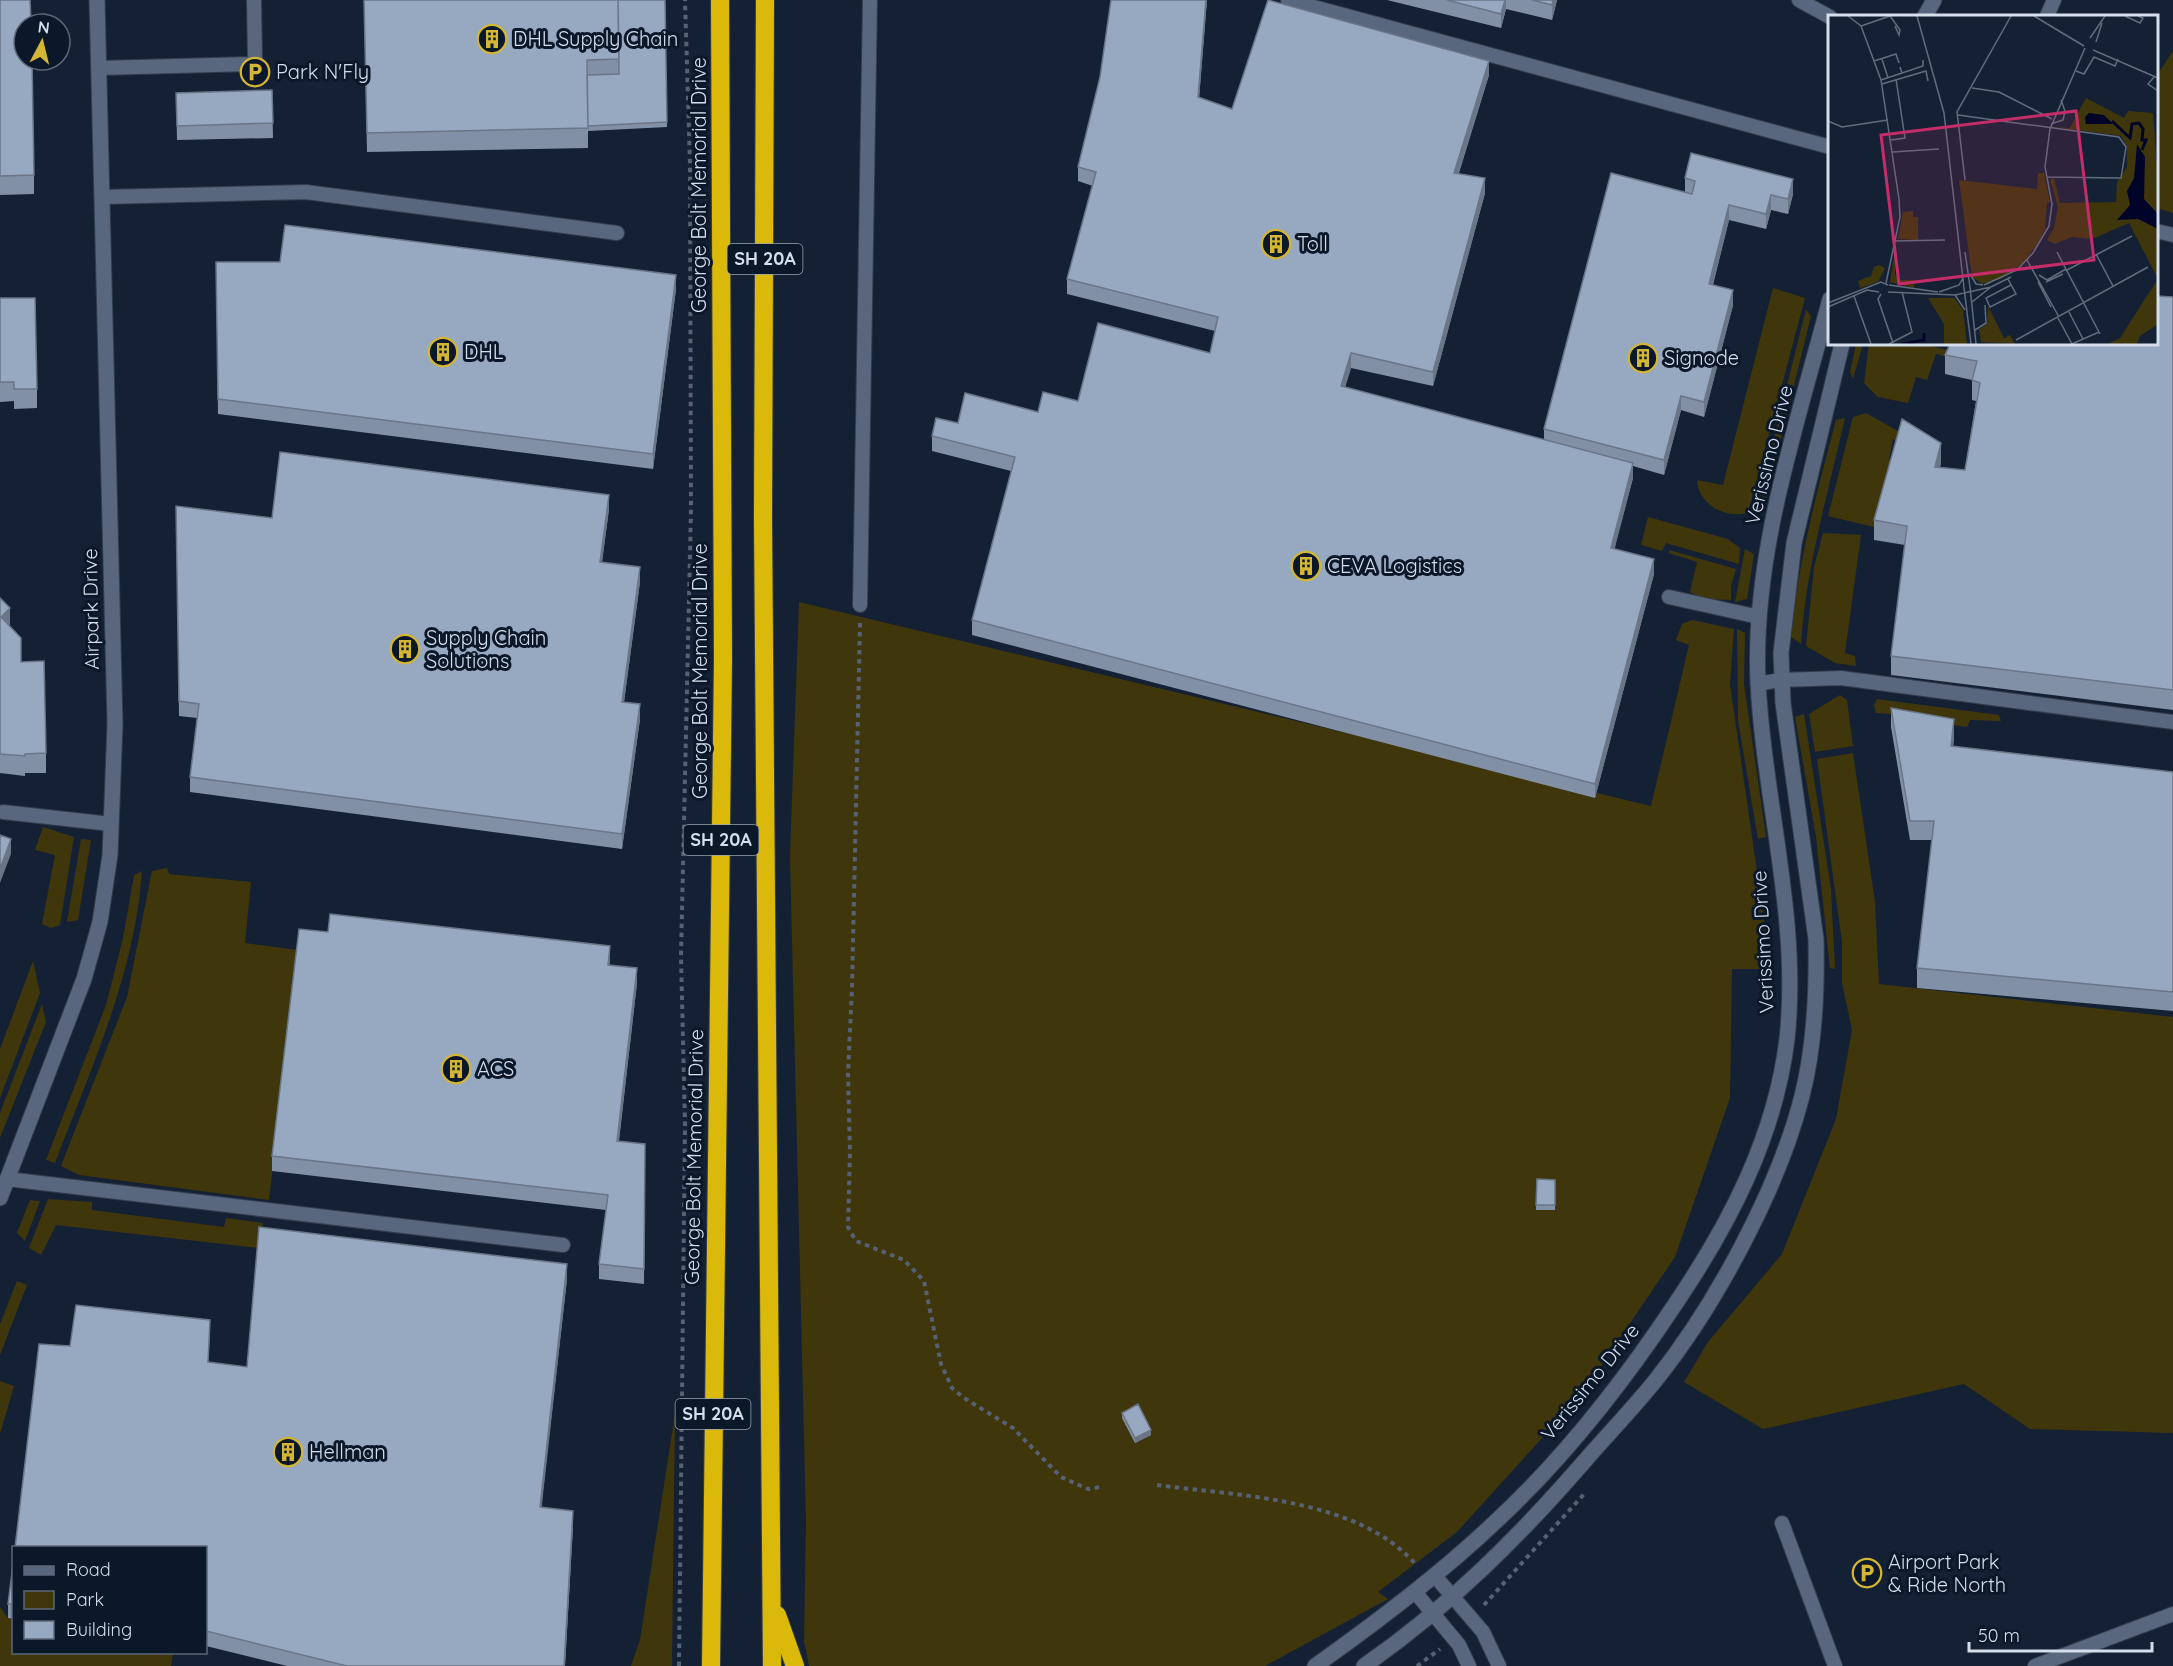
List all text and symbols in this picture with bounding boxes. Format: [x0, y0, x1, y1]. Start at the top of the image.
north arrow [12, 12, 72, 72]
inset map [1828, 15, 2158, 345]
text: N [37, 16, 51, 38]
building icon: DHL Supply Chain [476, 23, 508, 55]
place label: DHL Supply Chain [513, 26, 678, 51]
parking icon: Park N'Fly [239, 56, 271, 88]
street label: George Bolt Memorial Drive [686, 57, 711, 313]
place label: Park N'Fly [276, 59, 369, 84]
building icon: Toll [1260, 228, 1292, 260]
place label: Toll [1297, 231, 1328, 256]
road number: SH 20A [728, 244, 802, 274]
building icon: DHL [427, 336, 459, 368]
place label: DHL [464, 339, 504, 364]
building icon: Signode [1627, 342, 1659, 374]
place label: Signode [1664, 345, 1739, 370]
street label: Verissimo Drive [1739, 382, 1798, 527]
street label: George Bolt Memorial Drive [687, 543, 712, 799]
street label: Airpark Drive [77, 548, 104, 670]
building icon: CEVA Logistics [1290, 550, 1322, 582]
place label: CEVA Logistics [1327, 553, 1462, 578]
place label: Supply Chain Solutions [426, 625, 546, 673]
building icon: Supply Chain Solutions [389, 633, 421, 665]
road number: SH 20A [684, 825, 758, 855]
street label: Verissimo Drive [1746, 870, 1779, 1014]
street label: George Bolt Memorial Drive [679, 1029, 708, 1285]
building icon: ACS [440, 1053, 472, 1085]
place label: ACS [477, 1056, 514, 1081]
street label: Verissimo Drive [1535, 1318, 1644, 1445]
road number: SH 20A [676, 1399, 750, 1429]
building icon: Hellman [272, 1436, 304, 1468]
place label: Hellman [309, 1439, 386, 1464]
legend [12, 1546, 207, 1654]
place label: Airport Park & Ride North [1888, 1549, 2006, 1597]
parking icon: Airport Park & Ride North [1851, 1557, 1883, 1589]
text: Road [66, 1558, 111, 1581]
text: Park [66, 1588, 104, 1611]
scale bar [1969, 1615, 2152, 1653]
text: Building [66, 1618, 132, 1641]
text: 50 m [1978, 1624, 2020, 1647]

